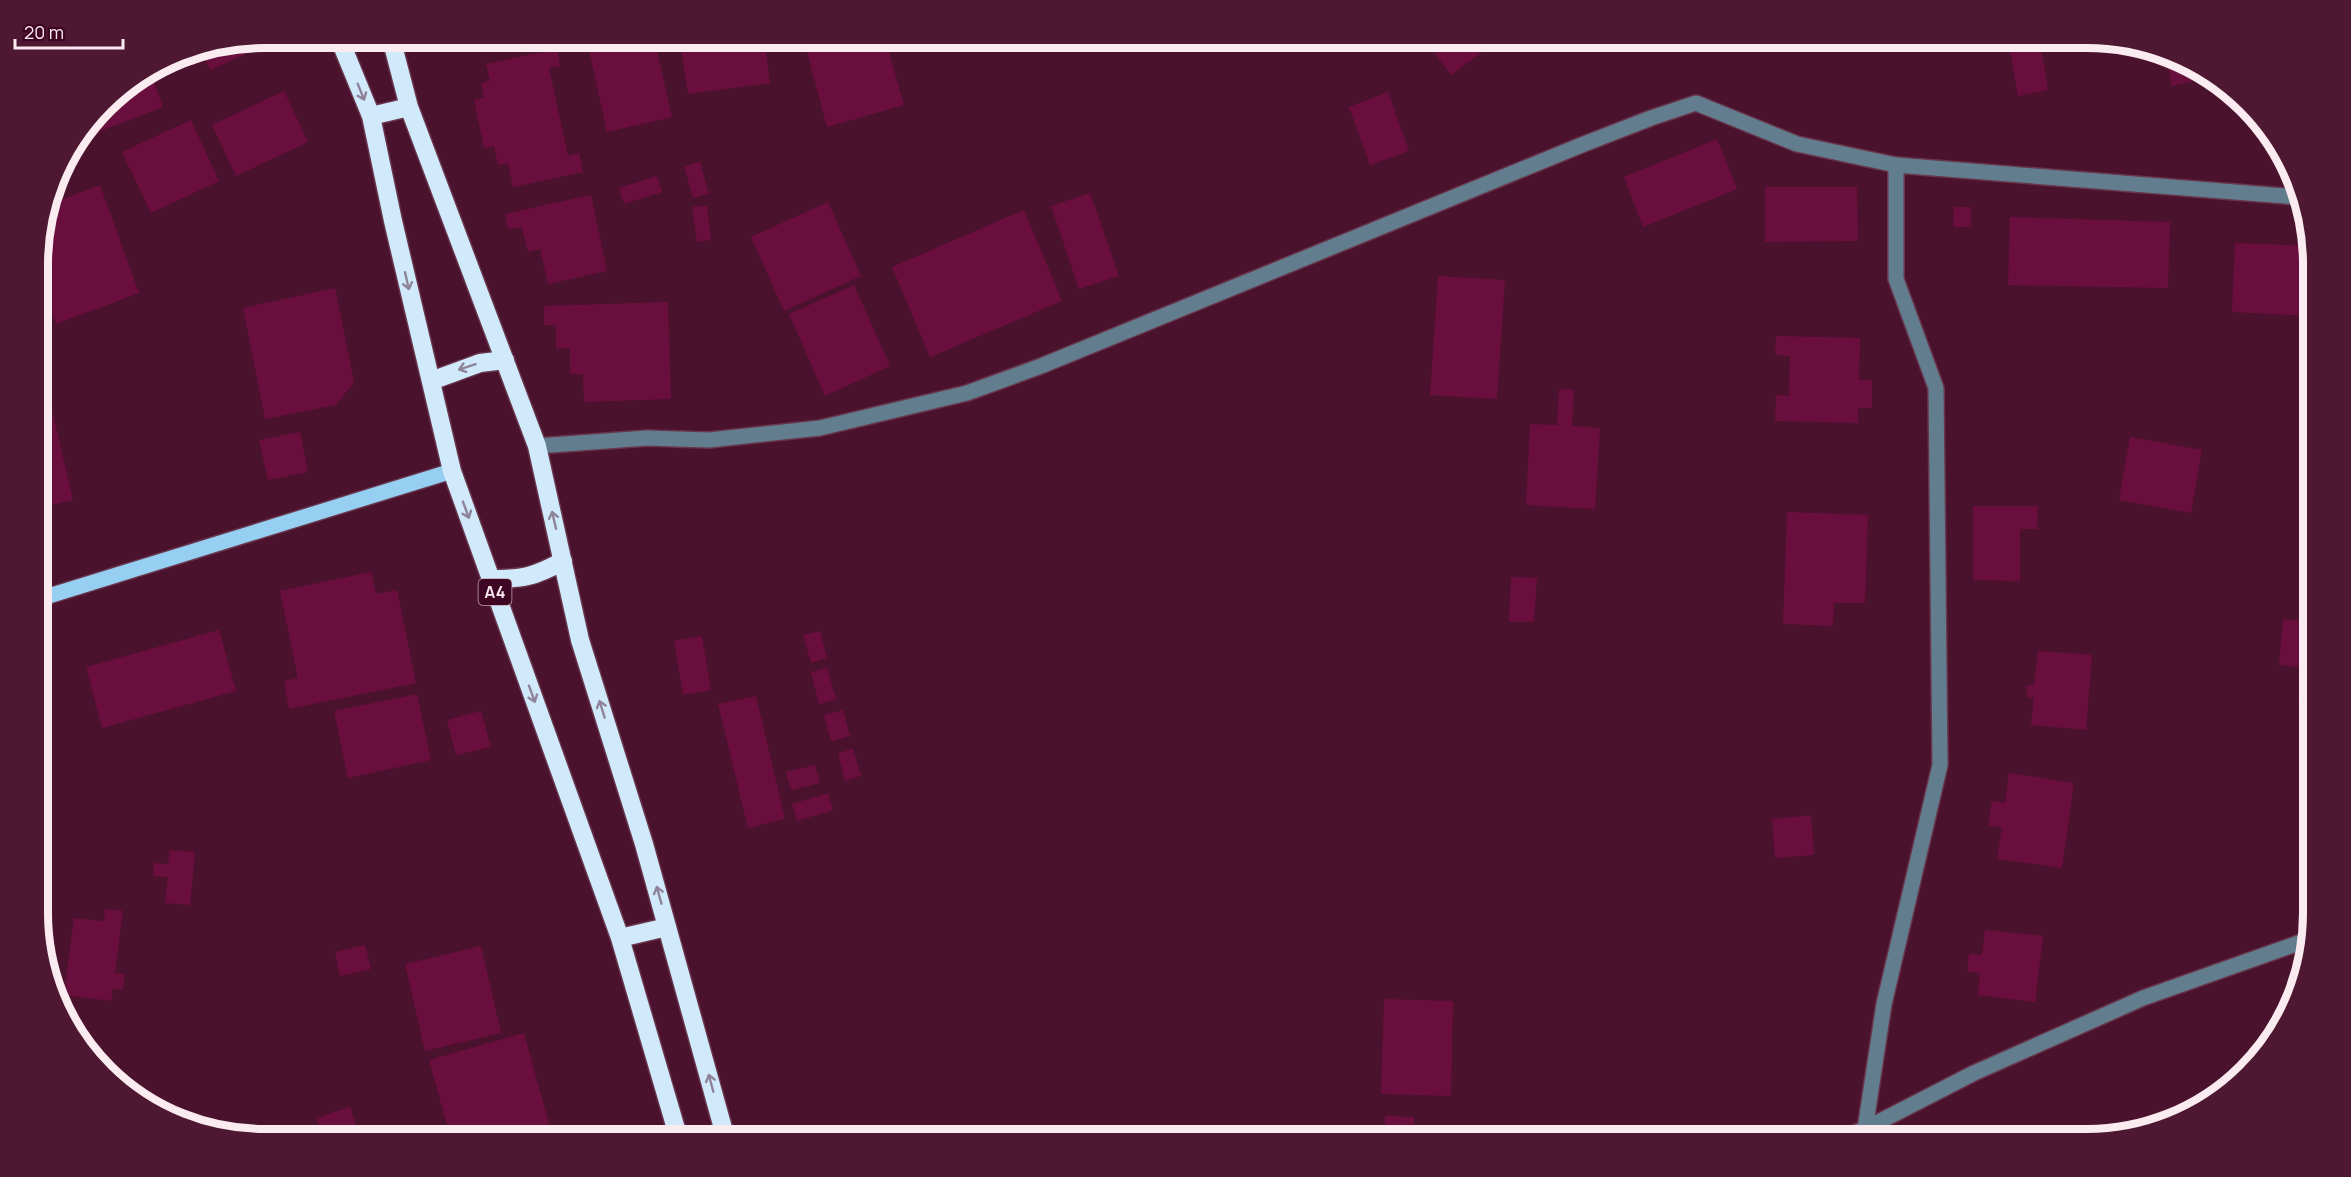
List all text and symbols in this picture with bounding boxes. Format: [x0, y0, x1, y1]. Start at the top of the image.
scale bar [15, 12, 123, 50]
text: 20 m [24, 20, 64, 44]
one-way arrow [356, 82, 367, 101]
one-way arrow [401, 271, 413, 290]
one-way arrow [458, 363, 477, 374]
one-way arrow [461, 501, 472, 519]
one-way arrow [548, 510, 560, 529]
road number: A4 [478, 579, 512, 605]
one-way arrow [527, 684, 538, 703]
one-way arrow [596, 699, 607, 718]
one-way arrow [652, 886, 664, 905]
one-way arrow [704, 1074, 716, 1093]

